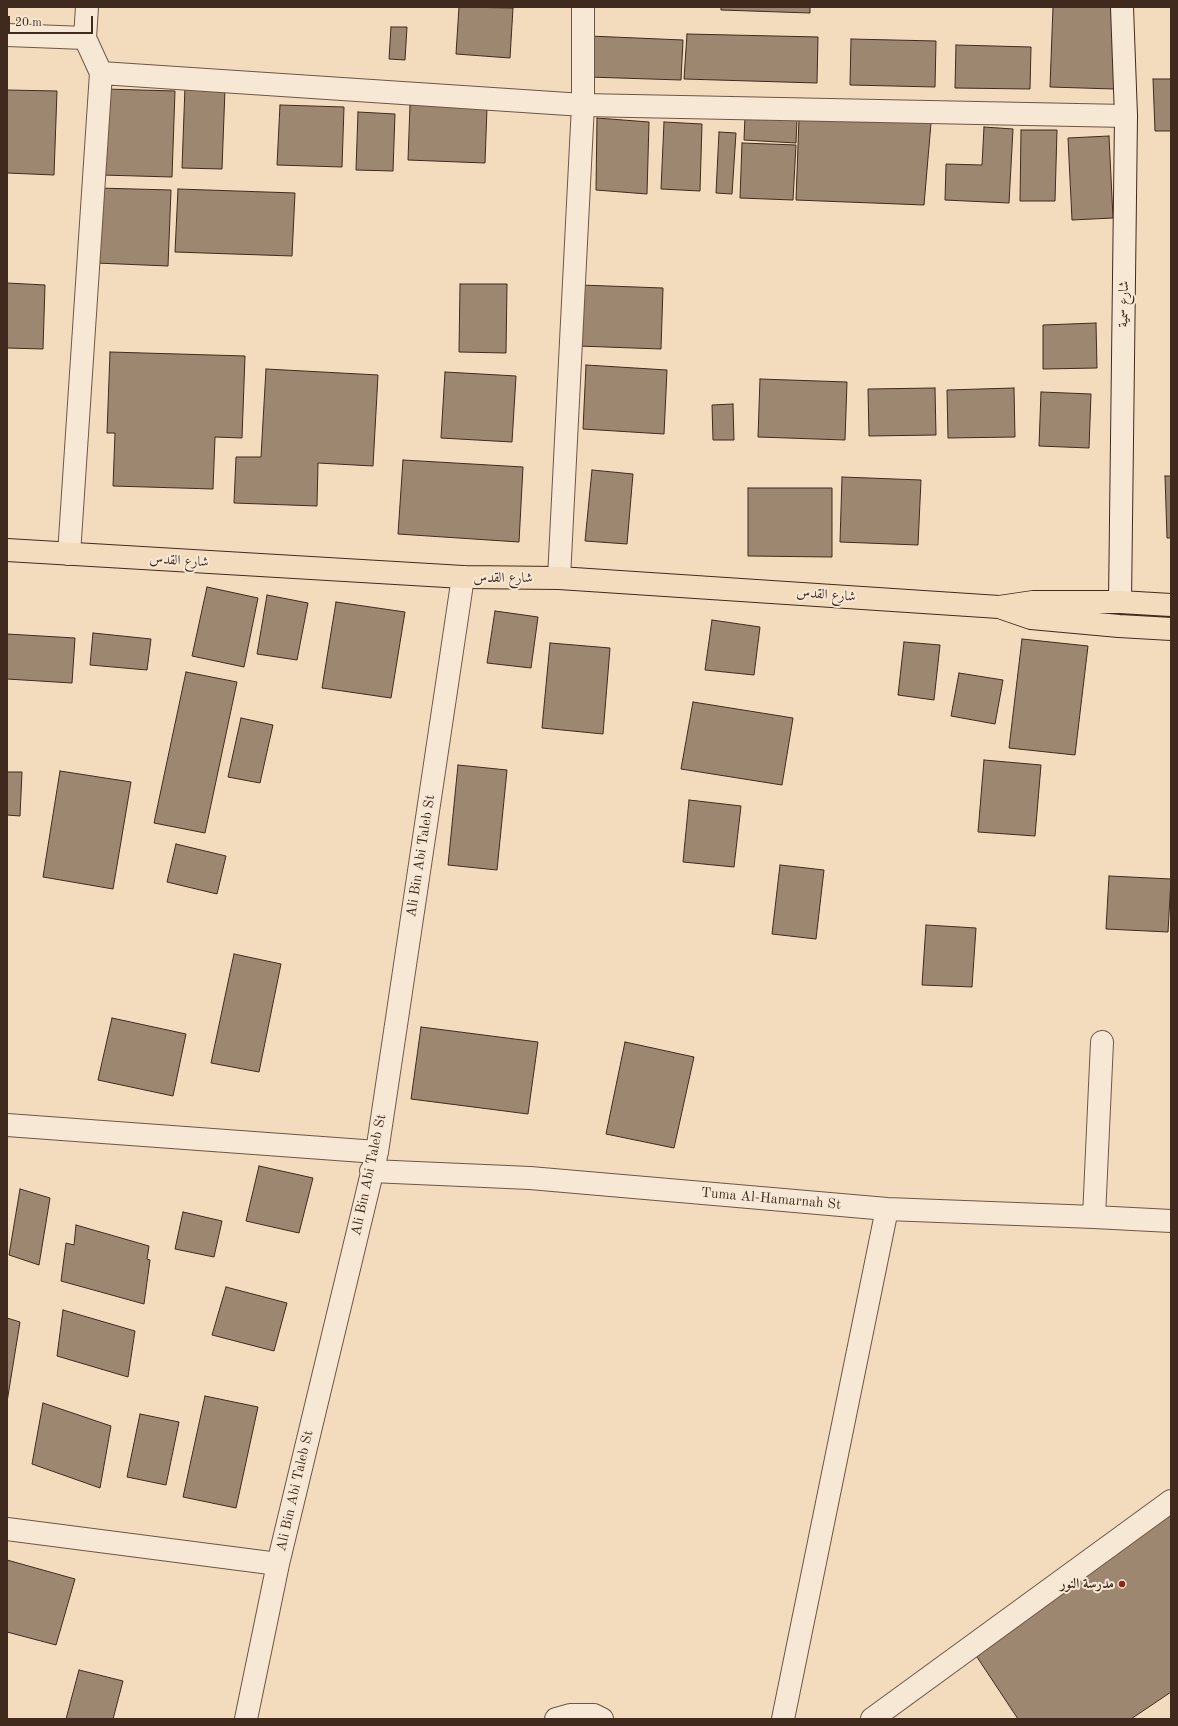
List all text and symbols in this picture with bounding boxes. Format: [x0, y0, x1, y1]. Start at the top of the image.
scale bar [10, 8, 95, 34]
text: 20 m [15, 17, 42, 29]
street label: شارع سمية [1115, 280, 1133, 328]
street label: شارع القدس [149, 551, 209, 571]
street label: شارع القدس [473, 570, 533, 586]
street label: شارع القدس [796, 585, 856, 605]
street label: Ali Bin Abi Taleb St [403, 794, 439, 918]
street label: Ali Bin Abi Taleb St [348, 1113, 390, 1237]
street label: Tuma Al-Hamarnah St [700, 1185, 842, 1213]
street label: Ali Bin Abi Taleb St [273, 1429, 317, 1553]
place label: مدرسة النور [1060, 1576, 1114, 1592]
marker: مدرسة النور [1117, 1579, 1127, 1589]

